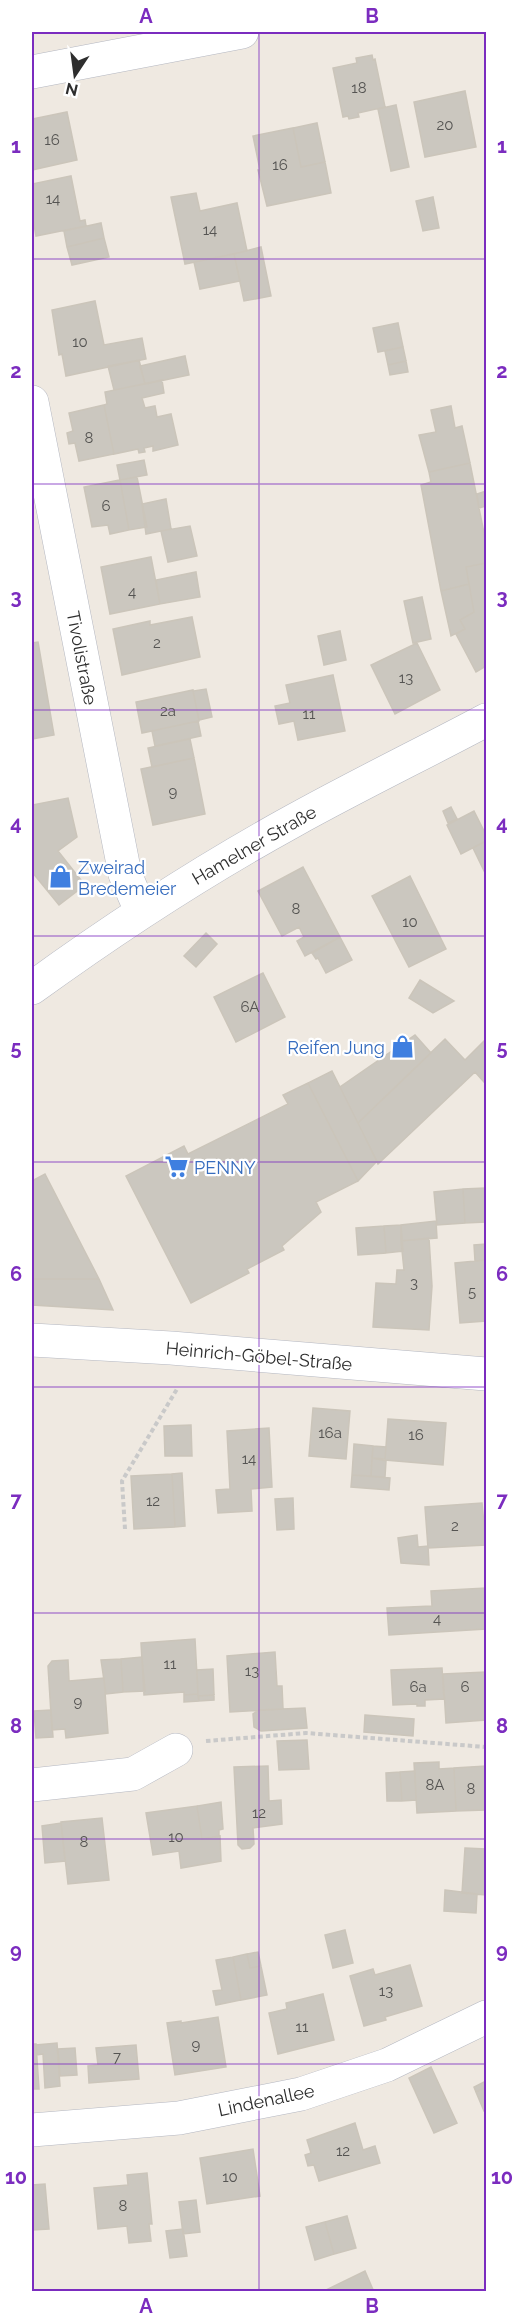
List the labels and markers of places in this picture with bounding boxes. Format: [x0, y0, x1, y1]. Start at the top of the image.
place label: Zweirad Bredemeier [78, 857, 177, 899]
shop icon: Zweirad Bredemeier [47, 864, 73, 890]
shop icon: Reifen Jung [390, 1034, 416, 1060]
place label: Reifen Jung [287, 1037, 385, 1058]
supermarket icon: PENNY [163, 1154, 189, 1180]
place label: PENNY [194, 1157, 256, 1178]

